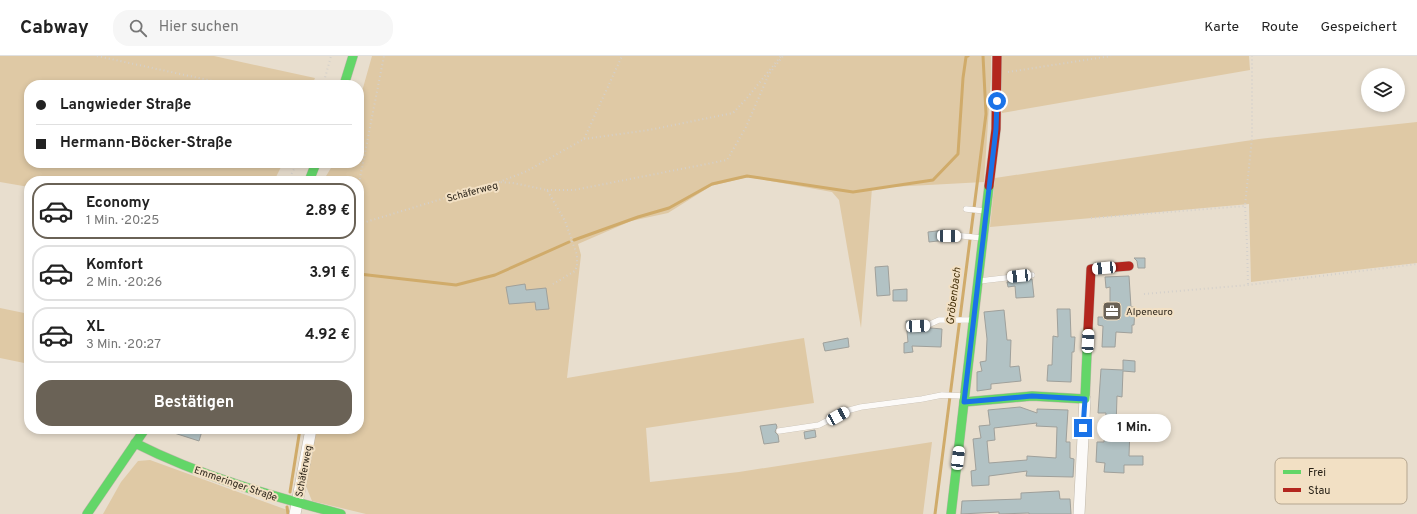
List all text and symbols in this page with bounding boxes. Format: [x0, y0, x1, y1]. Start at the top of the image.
search box [113, 10, 393, 46]
text: Cabway [20, 16, 89, 40]
icon: search [127, 17, 149, 39]
text: Hier suchen [159, 18, 239, 37]
text: Karte [1204, 19, 1239, 36]
text: Route [1261, 19, 1298, 36]
text: Gespeichert [1320, 19, 1397, 36]
map controls [1361, 68, 1405, 112]
button: layers [1361, 68, 1405, 112]
route start [988, 92, 1006, 110]
text: Langwieder Straße [60, 96, 191, 115]
text: Hermann-Böcker-Straße [60, 134, 232, 153]
street label: Schäferweg [445, 179, 499, 206]
icon: car [38, 193, 74, 229]
text: Economy [86, 194, 150, 213]
text: 2.89 € [305, 202, 350, 221]
text: 1 Min. · 20:25 [86, 213, 159, 229]
car [937, 230, 961, 242]
icon: car [38, 255, 74, 291]
text: Komfort [86, 256, 143, 275]
car [1092, 261, 1116, 275]
text: 3.91 € [309, 264, 350, 283]
water label: Gröbenbach [944, 266, 964, 326]
car [1006, 269, 1032, 283]
text: 2 Min. · 20:26 [86, 275, 162, 291]
office icon: Alpeneuro [1101, 300, 1123, 322]
place label: Alpeneuro [1126, 306, 1173, 319]
icon: car [38, 317, 74, 353]
text: XL [86, 318, 104, 337]
car [906, 319, 930, 333]
text: 4.92 € [305, 326, 350, 345]
car [1081, 329, 1095, 353]
text: 3 Min. · 20:27 [86, 337, 161, 353]
button: Bestätigen [36, 380, 352, 426]
car [825, 405, 851, 427]
callout: 1 Min. [1097, 414, 1171, 442]
route end [1074, 419, 1092, 437]
text: 1 Min. [1117, 420, 1151, 436]
street label: Schäferweg [293, 444, 316, 498]
car [951, 445, 965, 471]
legend [1275, 458, 1407, 504]
street label: Emmeringer Straße [192, 464, 279, 505]
text: Frei [1308, 466, 1326, 480]
text: Stau [1308, 484, 1331, 498]

